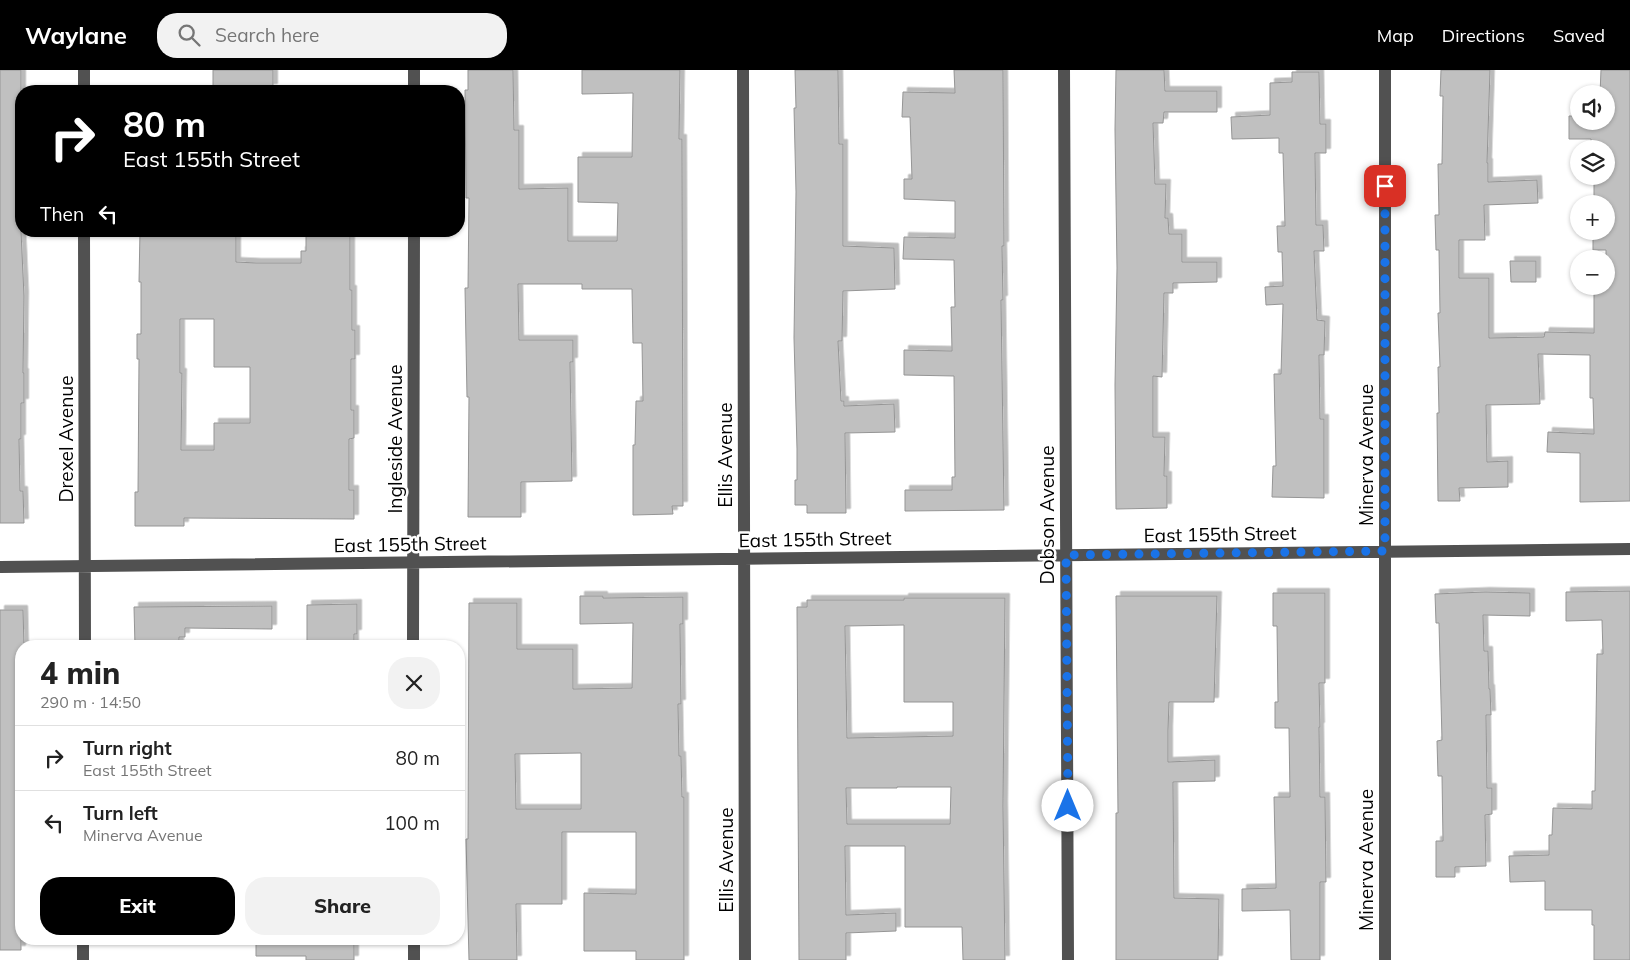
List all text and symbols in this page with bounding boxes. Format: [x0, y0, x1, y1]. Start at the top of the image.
search box [157, 13, 507, 58]
text: Waylane [25, 20, 127, 50]
icon: search [175, 21, 203, 49]
text: Search here [215, 23, 319, 47]
text: Map [1377, 24, 1414, 47]
text: Directions [1442, 24, 1525, 47]
text: Saved [1553, 24, 1605, 47]
map controls [1570, 85, 1615, 295]
button: sound [1570, 85, 1615, 130]
text: 80 m [123, 102, 206, 146]
icon: right [40, 105, 105, 170]
button: layers [1570, 140, 1615, 185]
text: East 155th Street [123, 145, 300, 173]
pin [1364, 165, 1406, 207]
icon: arrive [1371, 172, 1399, 200]
button: + [1570, 195, 1615, 240]
icon: left [94, 200, 122, 228]
text: Then [40, 202, 84, 226]
button: − [1570, 250, 1615, 295]
street label: Ingleside Avenue [383, 364, 407, 514]
street label: Drexel Avenue [54, 375, 78, 503]
street label: Minerva Avenue [1354, 384, 1378, 526]
street label: Ellis Avenue [713, 402, 737, 508]
street label: Dobson Avenue [1035, 446, 1059, 585]
street label: East 155th Street [1143, 521, 1297, 547]
street label: East 155th Street [738, 526, 892, 552]
street label: East 155th Street [333, 531, 487, 557]
text: 4 min [40, 654, 120, 692]
button: close [388, 657, 440, 709]
text: 290 m · 14:50 [40, 692, 141, 712]
text: Turn right [83, 736, 172, 760]
icon: right [40, 744, 68, 772]
text: 80 m [396, 746, 440, 770]
text: East 155th Street [83, 760, 212, 780]
position arrow [1041, 779, 1093, 831]
street label: Minerva Avenue [1354, 789, 1378, 931]
text: Turn left [83, 801, 158, 825]
street label: Ellis Avenue [714, 807, 738, 913]
icon: left [40, 809, 68, 837]
text: 100 m [384, 811, 440, 835]
text: Minerva Avenue [83, 825, 203, 845]
button: Exit [40, 877, 235, 935]
button: Share [245, 877, 440, 935]

